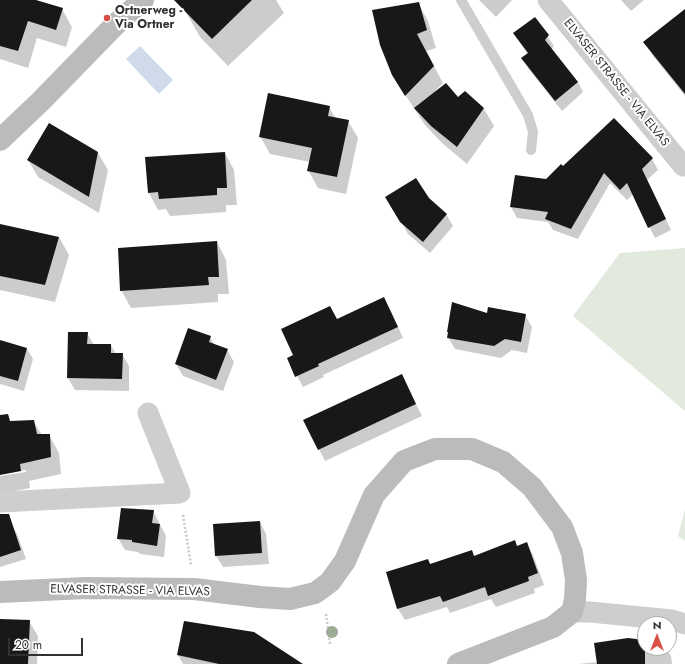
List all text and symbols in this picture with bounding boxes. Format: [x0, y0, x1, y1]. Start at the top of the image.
place label: Ortnerweg - Via Ortner [115, 4, 182, 32]
marker: Ortnerweg - Via Ortner [102, 13, 112, 23]
street label: ELVASER STRASSE - VIA ELVAS [560, 16, 672, 150]
street label: ELVASER STRASSE - VIA ELVAS [50, 582, 210, 600]
north arrow [637, 616, 677, 656]
text: N [653, 617, 661, 633]
scale bar [10, 630, 85, 656]
text: 20 m [15, 636, 42, 654]

